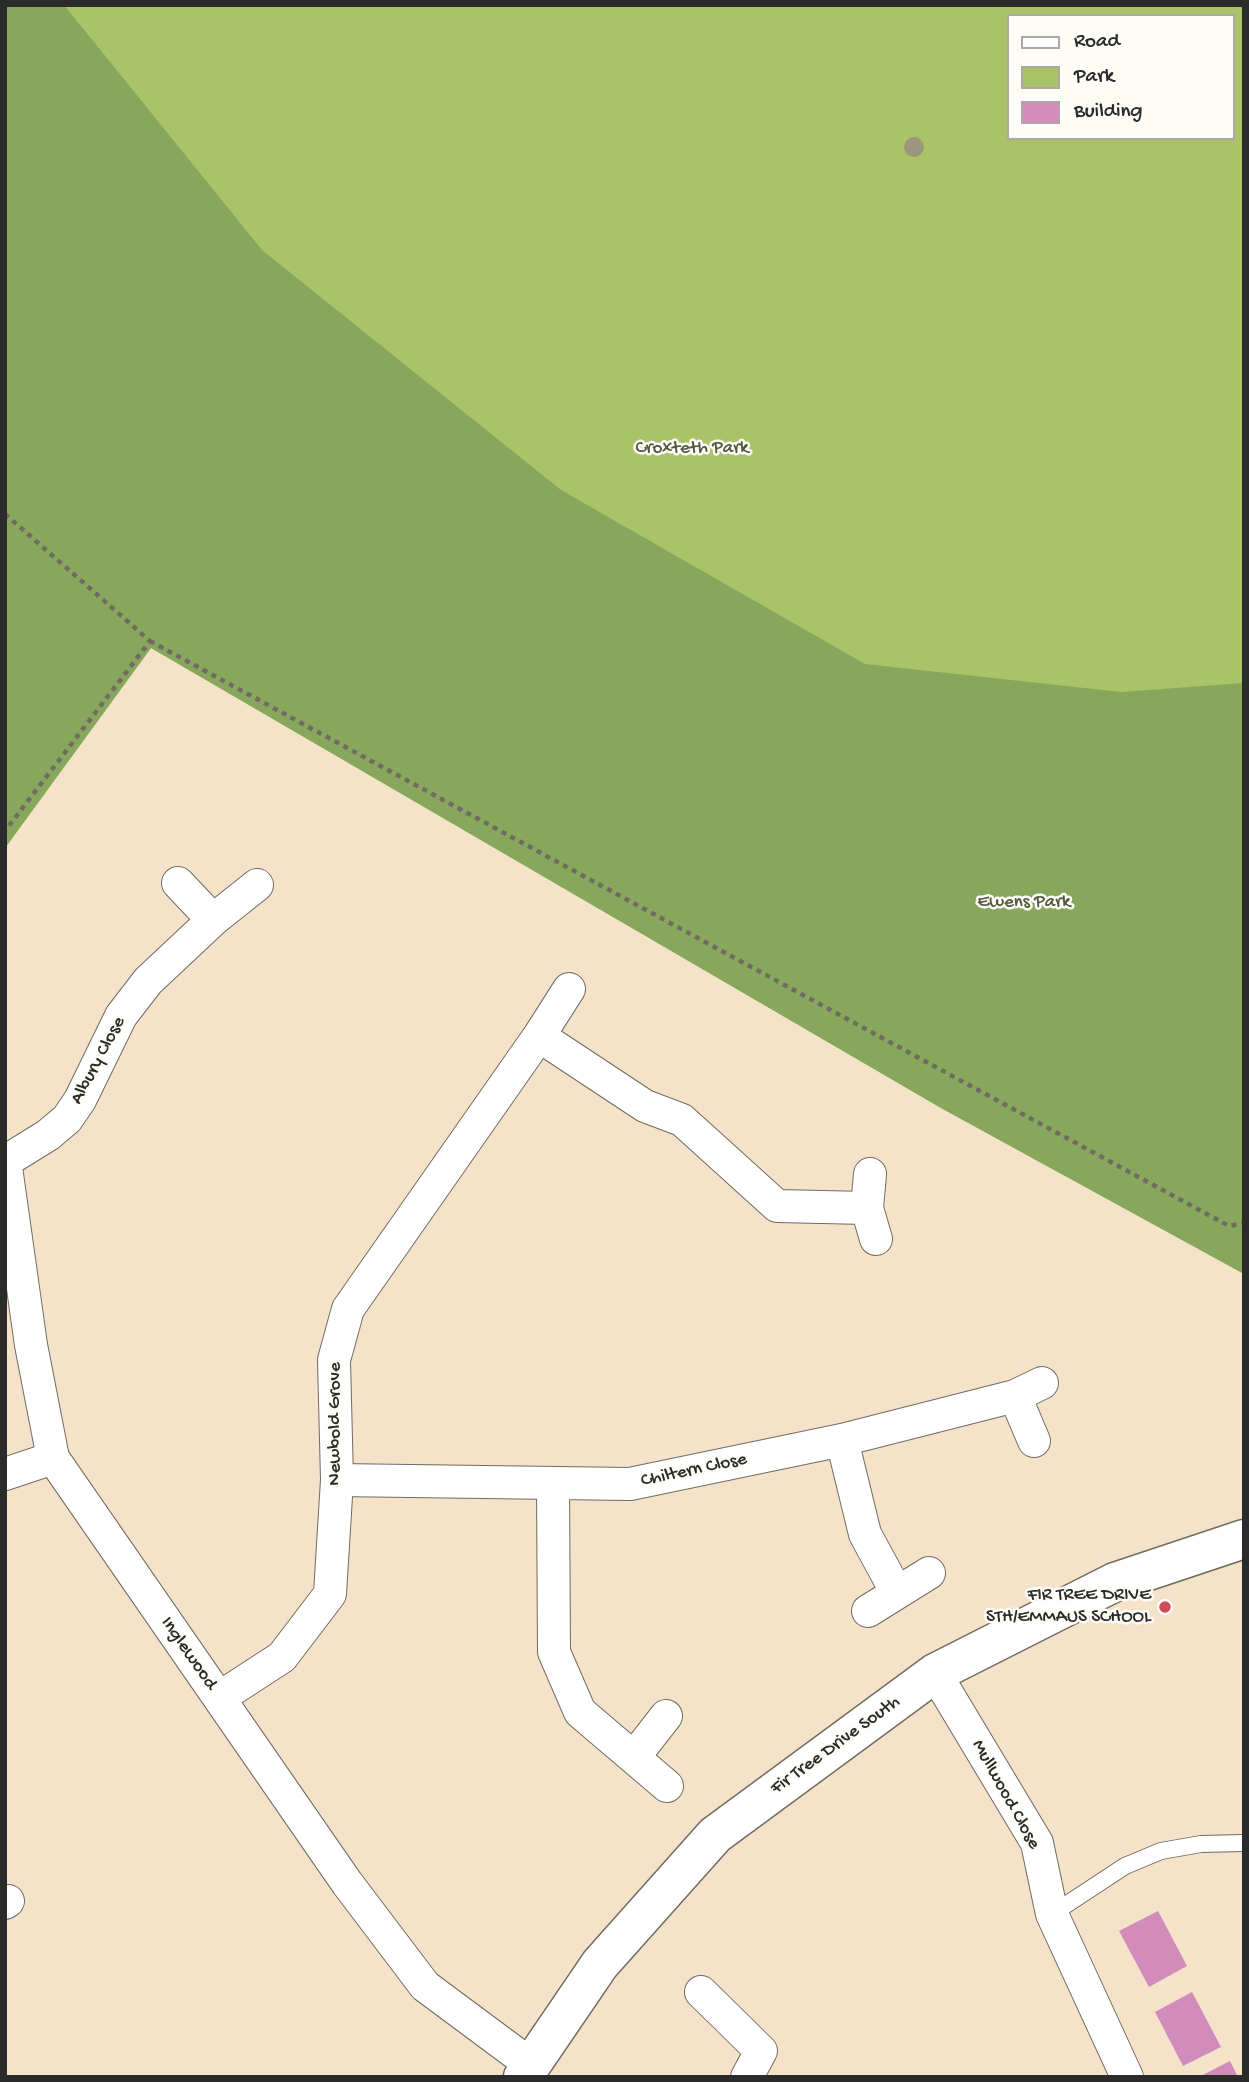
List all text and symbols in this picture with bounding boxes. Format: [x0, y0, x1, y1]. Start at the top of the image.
legend [1007, 14, 1235, 140]
text: Road [1074, 30, 1120, 55]
text: Park [1074, 65, 1114, 90]
text: Building [1074, 100, 1143, 125]
park label: Croxteth Park [635, 438, 749, 460]
park label: Ewens Park [977, 892, 1071, 914]
street label: Albury Close [66, 1013, 132, 1109]
street label: Newbold Grove [325, 1362, 347, 1486]
street label: Chiltern Close [639, 1449, 749, 1493]
place label: FIR TREE DRIVE STH/EMMAUS SCHOOL [986, 1585, 1151, 1629]
marker: FIR TREE DRIVE STH/EMMAUS SCHOOL [1157, 1599, 1173, 1615]
street label: Inglewood [155, 1613, 221, 1695]
street label: Fir Tree Drive South [767, 1691, 905, 1801]
street label: Mullwood Close [966, 1736, 1044, 1854]

